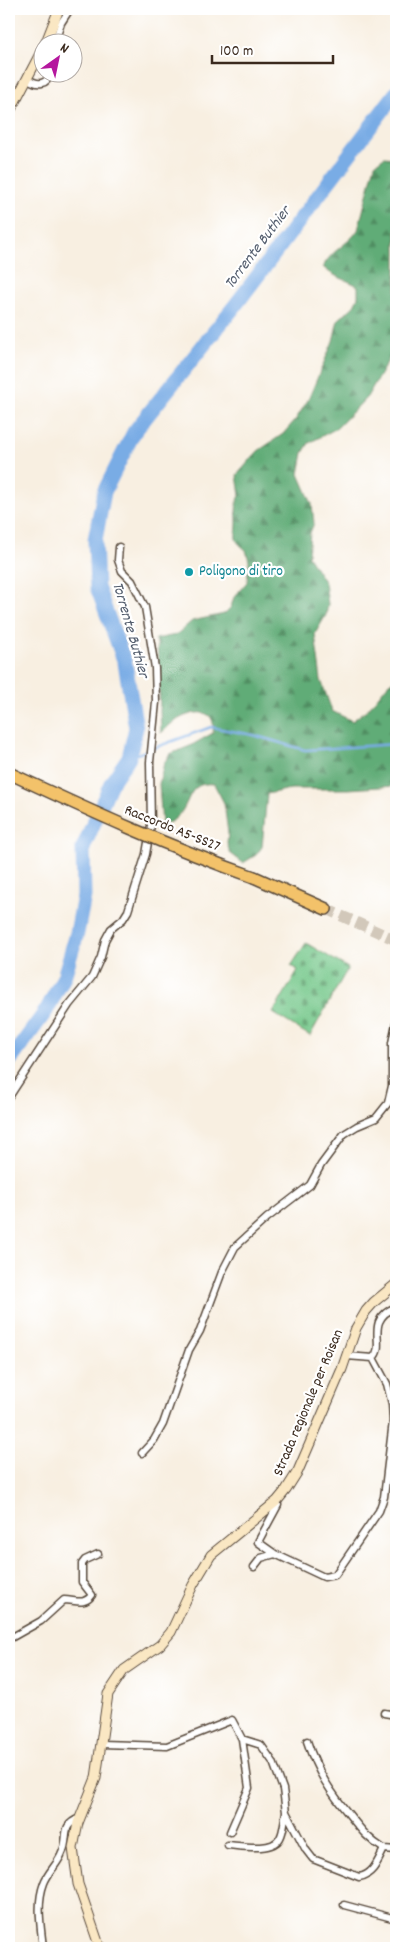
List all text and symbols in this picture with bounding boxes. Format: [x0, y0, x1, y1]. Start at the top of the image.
north arrow [32, 32, 82, 82]
scale bar [212, 32, 334, 64]
text: N [56, 39, 72, 59]
text: 100 m [220, 41, 253, 63]
water label: Torrente Buthier [219, 200, 298, 294]
place label: Poligono di tiro [199, 561, 283, 583]
marker: Poligono di tiro [183, 566, 195, 578]
water label: Torrente Buthier [105, 579, 155, 683]
street label: Raccordo A5-SS27 [121, 800, 223, 858]
street label: Strada regionale per Roisan [268, 1326, 350, 1480]

